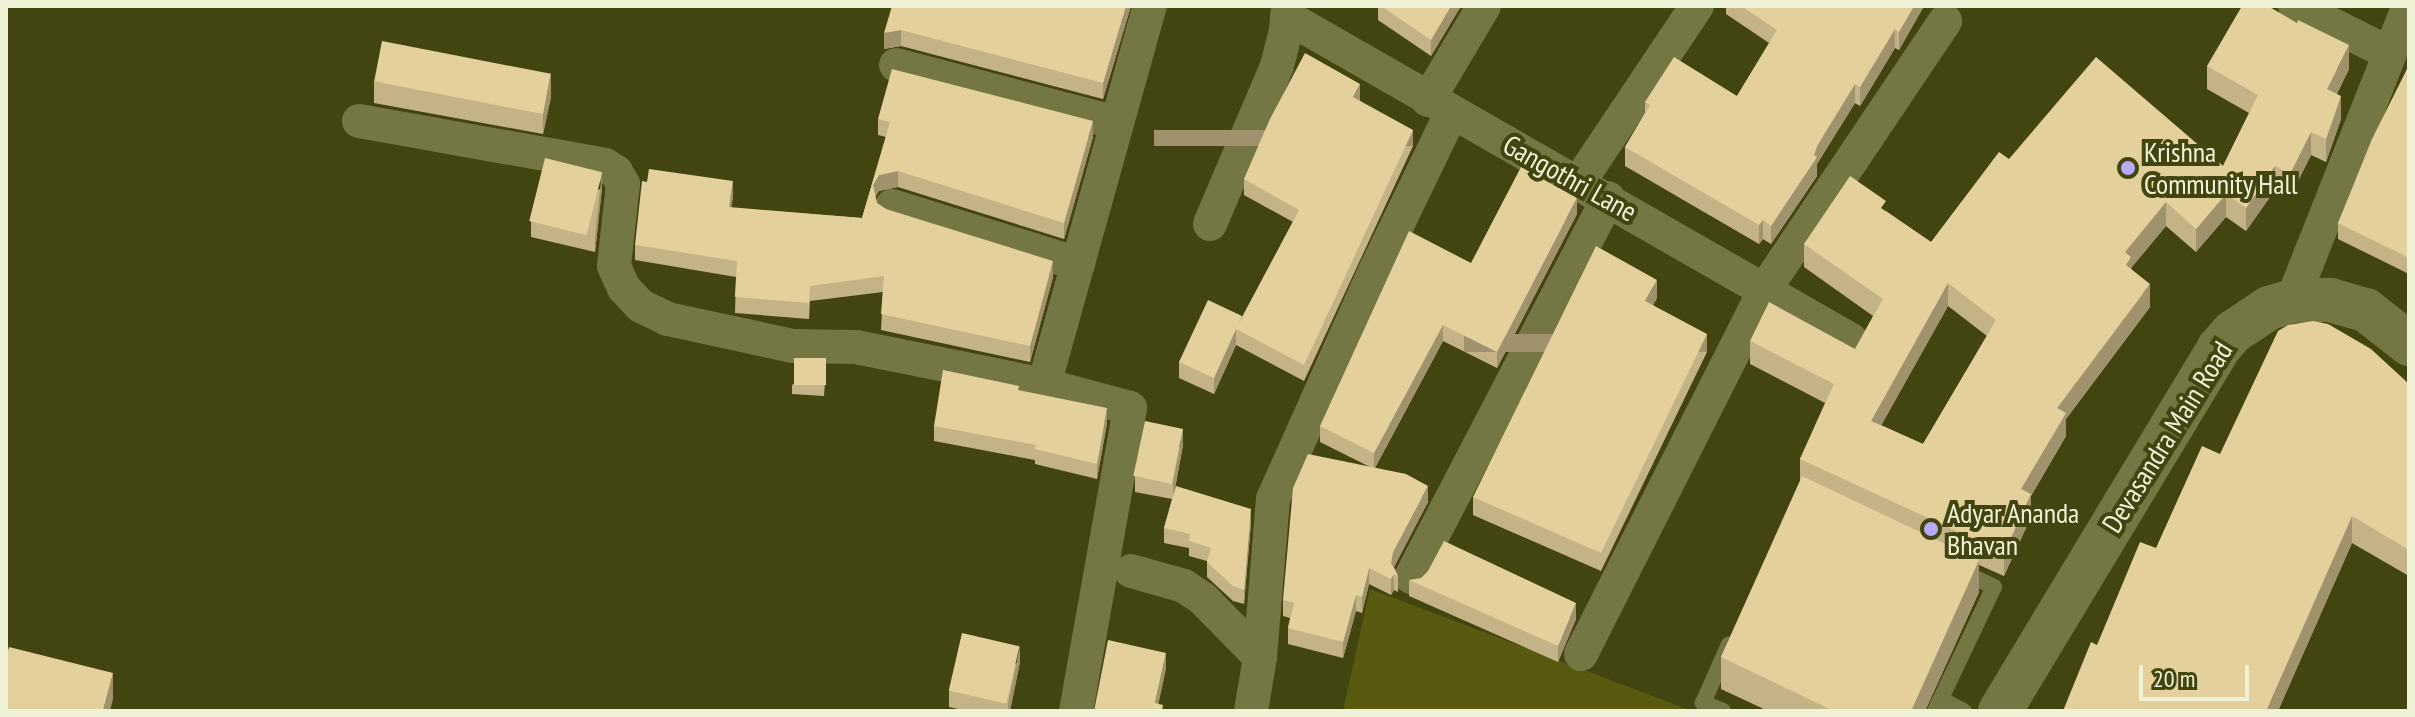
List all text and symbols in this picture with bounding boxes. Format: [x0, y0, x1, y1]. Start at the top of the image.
street label: Gangothri Lane [1497, 128, 1643, 228]
place label: Krishna Community Hall [2144, 135, 2298, 201]
marker: Krishna Community Hall [2119, 159, 2137, 177]
street label: Devasandra Main Road [2095, 335, 2239, 539]
place label: Adyar Ananda Bhavan [1947, 496, 2080, 562]
marker: Adyar Ananda Bhavan [1922, 520, 1940, 538]
scale bar [2143, 649, 2253, 699]
text: 20 m [2153, 663, 2195, 694]

